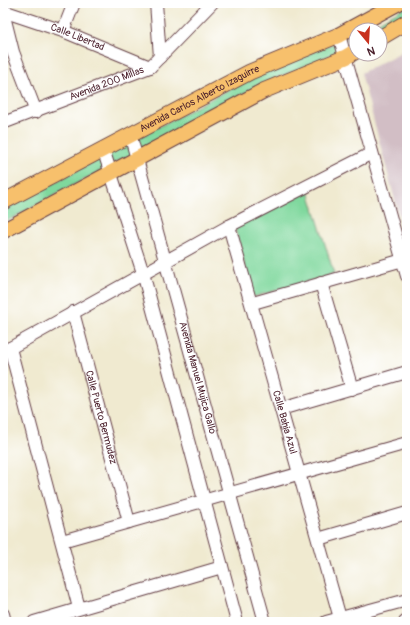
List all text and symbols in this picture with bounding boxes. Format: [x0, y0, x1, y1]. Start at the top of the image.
street label: Calle Libertad [49, 21, 106, 54]
north arrow [348, 22, 388, 62]
text: N [365, 44, 376, 59]
street label: Avenida Carlos Alberto Izaguirre [138, 63, 261, 135]
street label: Avenida 200 Millas [68, 64, 146, 103]
street label: Avenida Manuel Mujica Gallo [176, 320, 219, 436]
street label: Calle Puerto Bermudez [83, 369, 119, 466]
street label: Calle Bahia Azul [270, 389, 299, 455]

